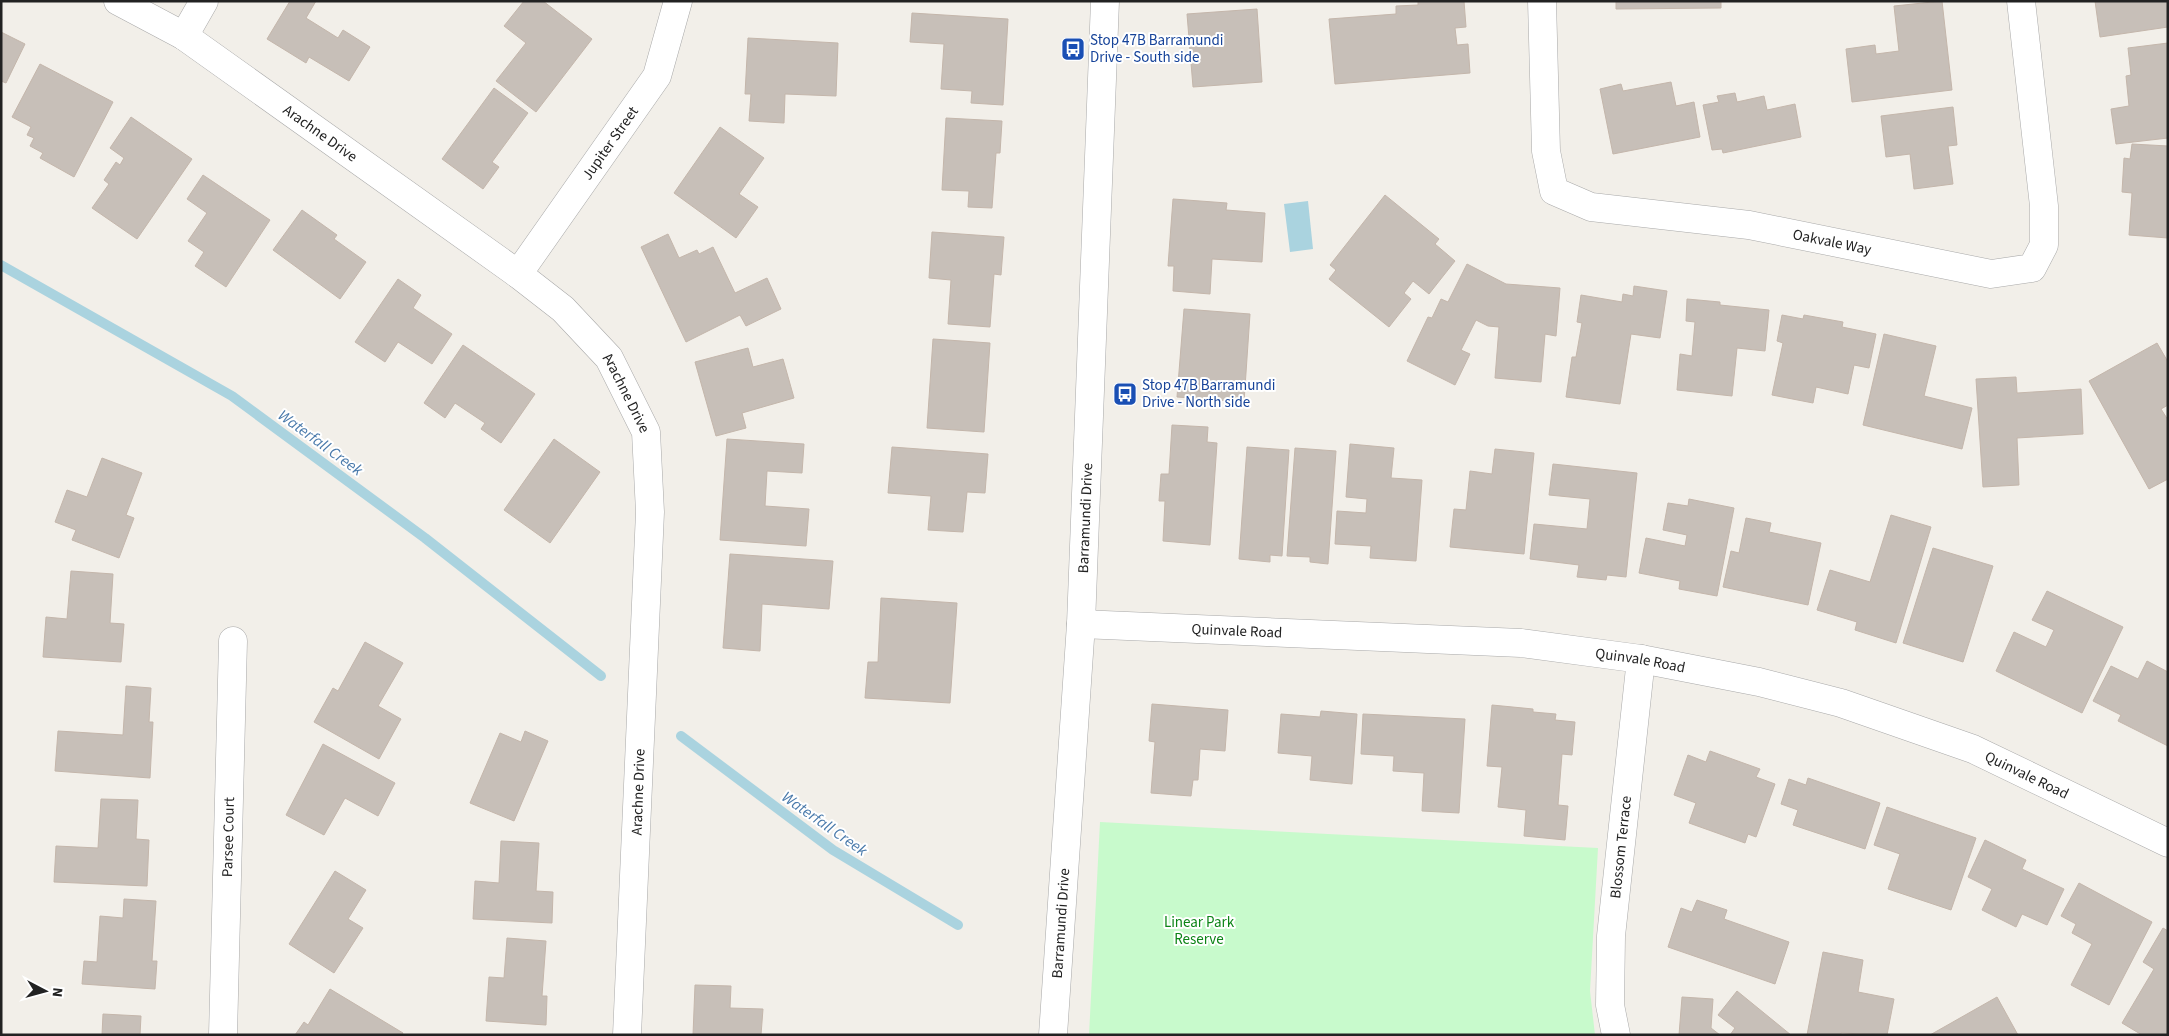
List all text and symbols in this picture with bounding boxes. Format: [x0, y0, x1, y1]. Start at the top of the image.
place label: Stop 47B Barramundi Drive - South side [1090, 30, 1224, 68]
bus stop icon: Stop 47B Barramundi Drive - South side [1060, 36, 1086, 62]
street label: Arachne Drive [278, 100, 361, 167]
street label: Jupiter Street [577, 102, 644, 184]
street label: Oakvale Way [1791, 224, 1873, 261]
street label: Arachne Drive [598, 348, 655, 437]
place label: Stop 47B Barramundi Drive - North side [1142, 375, 1276, 413]
bus stop icon: Stop 47B Barramundi Drive - North side [1112, 381, 1138, 407]
water label: Waterfall Creek [274, 405, 368, 481]
street label: Barramundi Drive [1073, 462, 1098, 574]
street label: Quinvale Road [1191, 619, 1283, 644]
street label: Quinvale Road [1594, 643, 1687, 678]
street label: Quinvale Road [1981, 746, 2072, 805]
street label: Arachne Drive [626, 748, 651, 836]
water label: Waterfall Creek [777, 786, 872, 862]
street label: Blossom Terrace [1605, 795, 1637, 900]
street label: Parsee Court [217, 797, 240, 877]
street label: Barramundi Drive [1047, 867, 1075, 979]
park label: Linear Park Reserve [1164, 912, 1235, 950]
north arrow [20, 966, 70, 1016]
text: N [47, 987, 67, 998]

